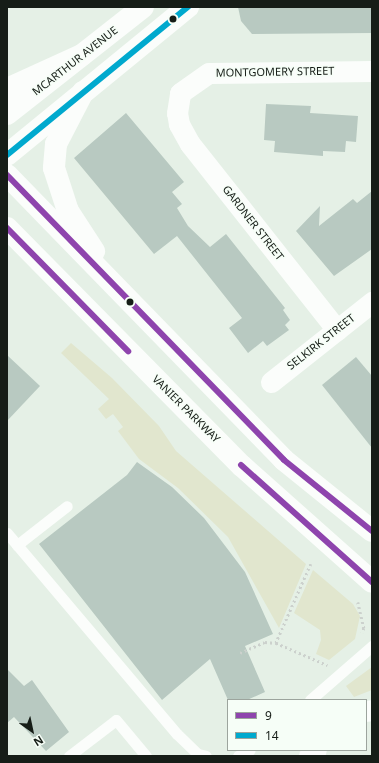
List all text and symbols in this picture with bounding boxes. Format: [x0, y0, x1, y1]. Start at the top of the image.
unlabelled marker [168, 14, 178, 24]
street label: MCARTHUR AVENUE [30, 24, 120, 98]
street label: MONTGOMERY STREET [215, 64, 335, 80]
street label: GARDNER STREET [220, 183, 286, 263]
unlabelled marker [125, 297, 135, 307]
street label: SELKIRK STREET [285, 311, 357, 373]
street label: VANIER PARKWAY [149, 372, 223, 446]
legend [227, 699, 367, 751]
text: 9 [265, 707, 272, 724]
north arrow [12, 711, 52, 751]
text: 14 [265, 727, 279, 744]
text: N [31, 733, 47, 750]

